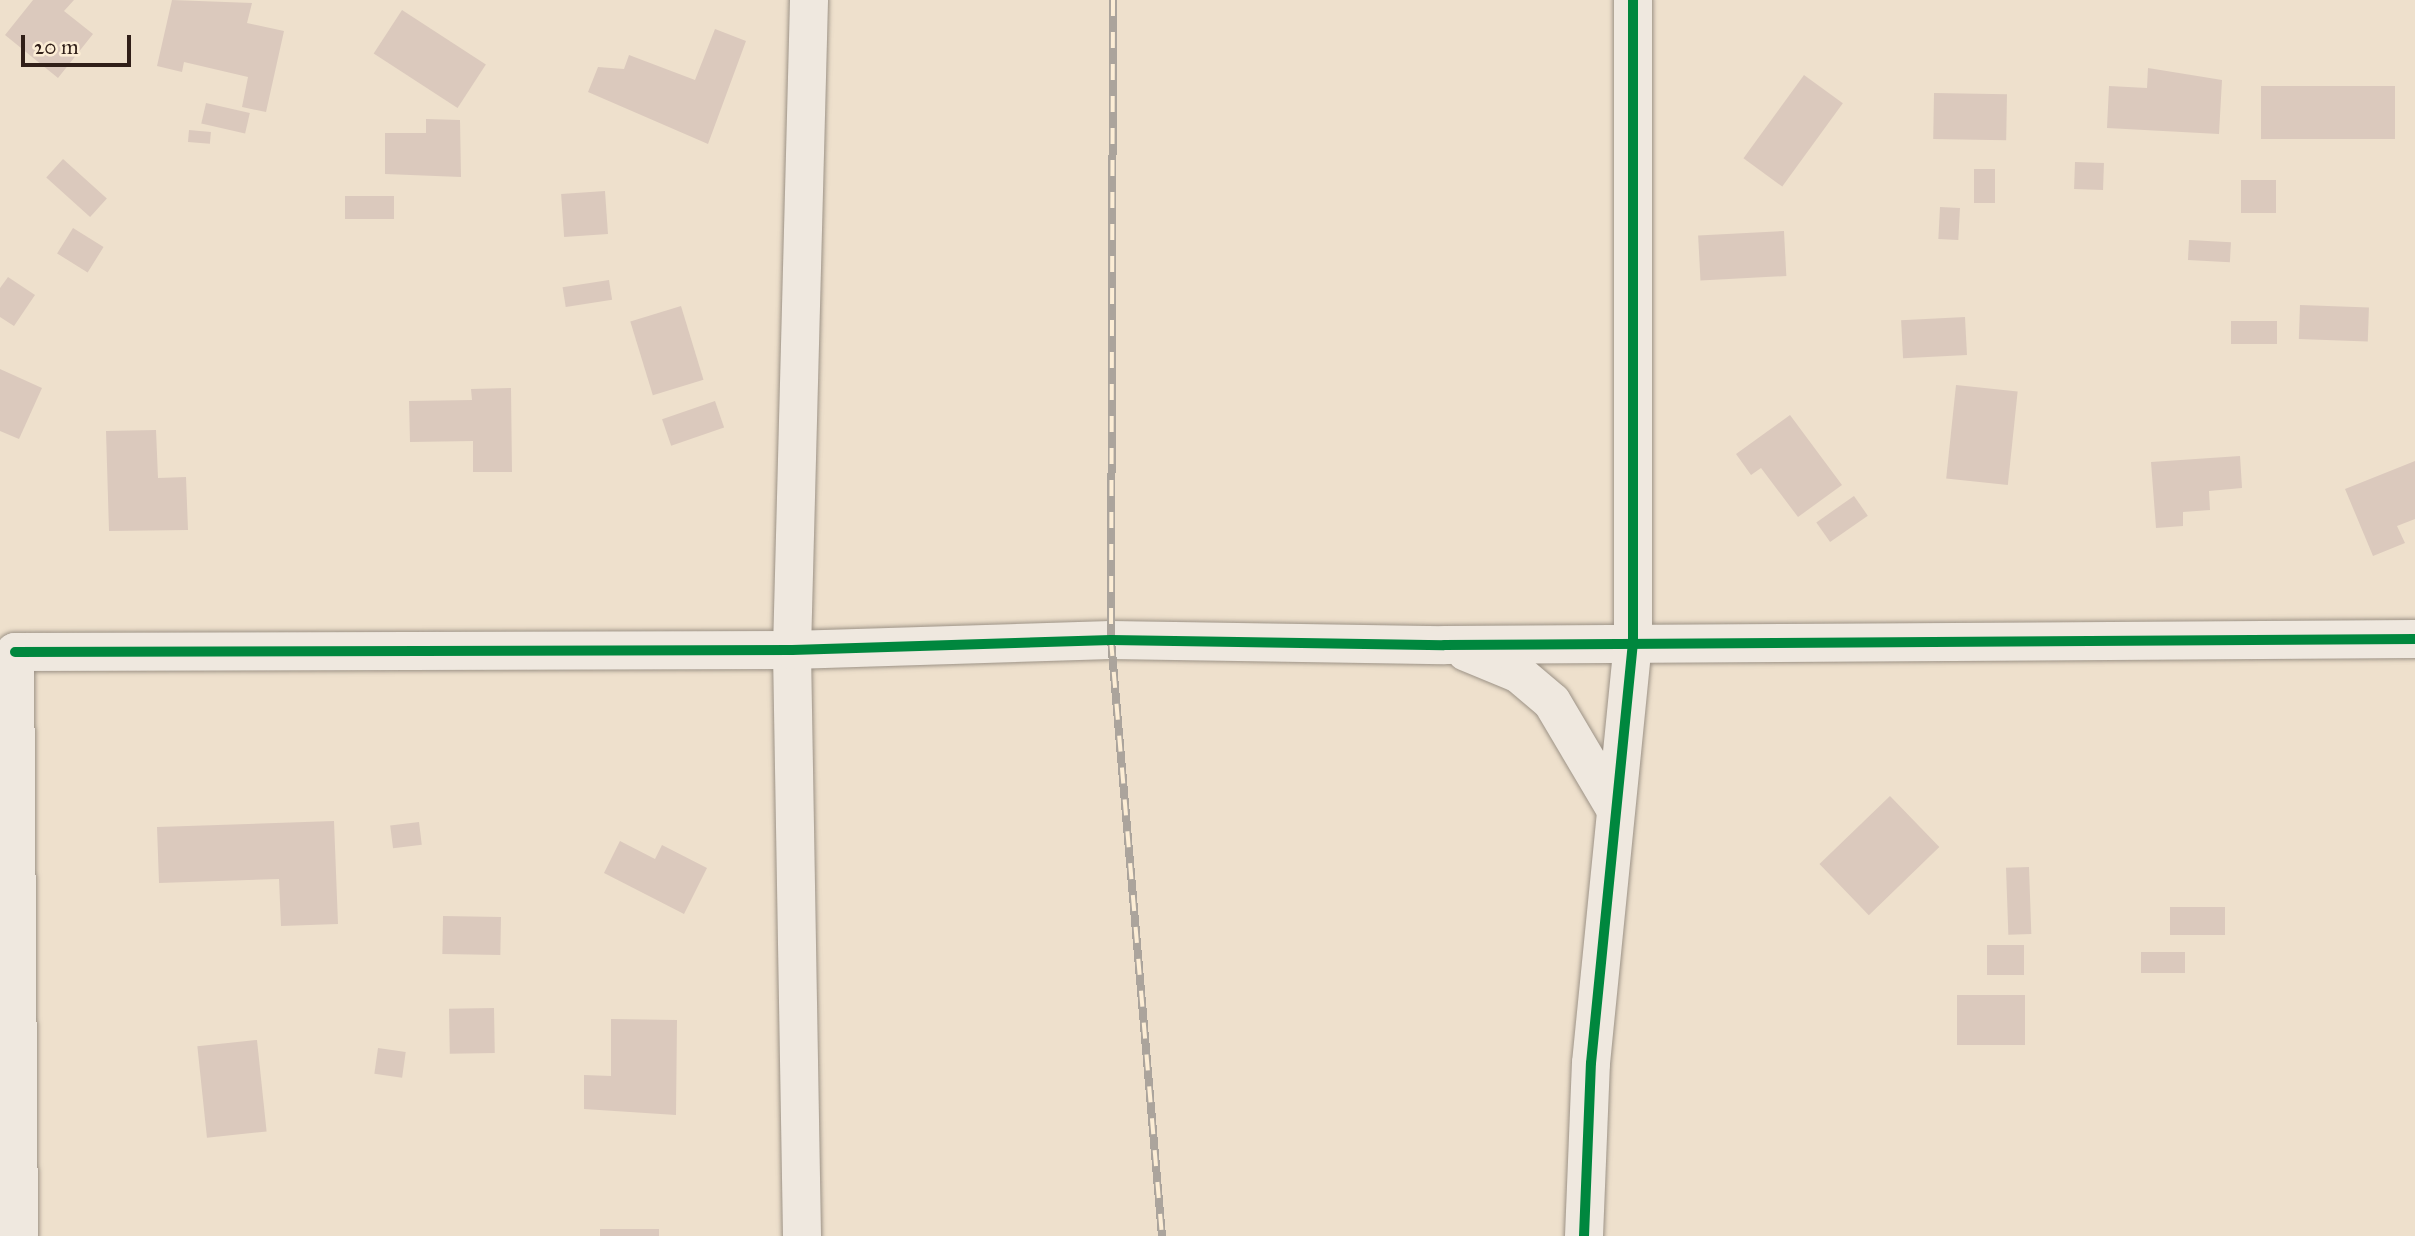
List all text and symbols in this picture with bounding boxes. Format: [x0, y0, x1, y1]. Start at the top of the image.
scale bar [24, 21, 135, 65]
text: 20 m [34, 34, 79, 60]

